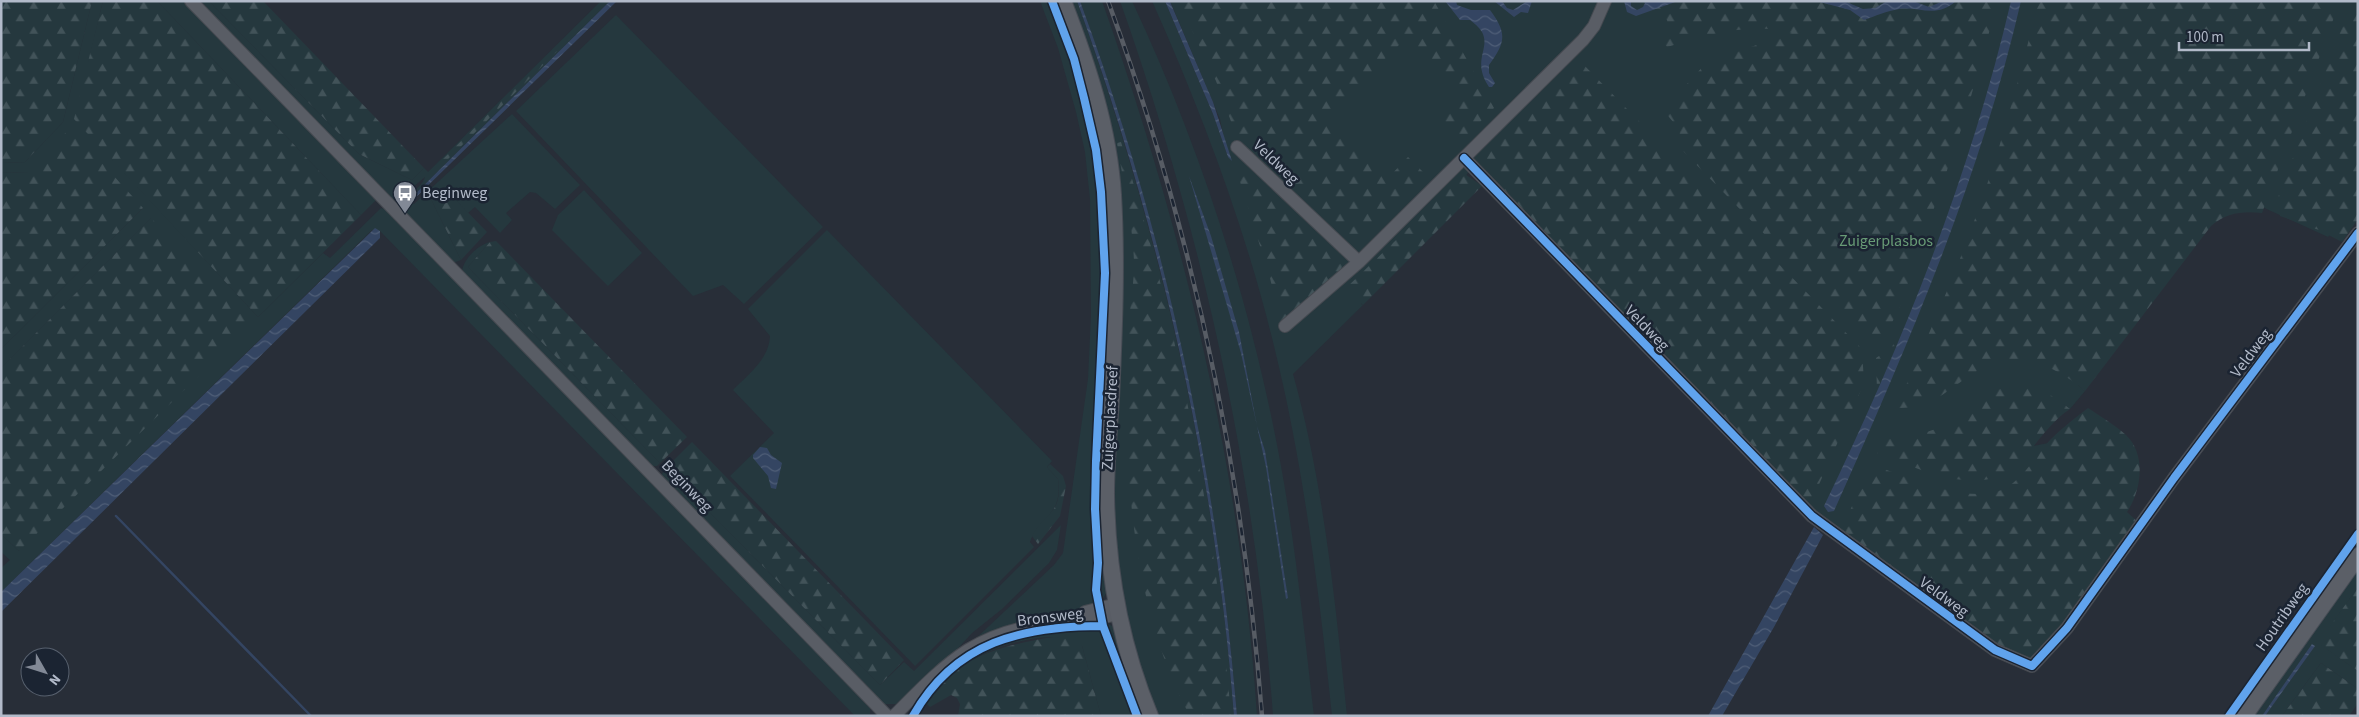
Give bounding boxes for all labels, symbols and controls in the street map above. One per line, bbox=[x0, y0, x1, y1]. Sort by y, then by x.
scale bar bbox=[2179, 20, 2309, 52]
text: 100 m bbox=[2186, 27, 2224, 48]
street label: Veldweg bbox=[1248, 135, 1304, 189]
bus stop icon: Beginweg bbox=[392, 180, 418, 214]
place label: Beginweg bbox=[422, 182, 487, 204]
park label: Zuigerplasbos bbox=[1839, 230, 1933, 252]
street label: Veldweg bbox=[1620, 300, 1674, 356]
street label: Veldweg bbox=[2225, 324, 2277, 382]
street label: Zuigerplasdreef bbox=[1096, 364, 1124, 471]
street label: Beginweg bbox=[656, 455, 718, 517]
street label: Veldweg bbox=[1915, 572, 1973, 622]
street label: Houtribweg bbox=[2250, 578, 2314, 656]
street label: Bronsweg bbox=[1016, 602, 1084, 632]
north arrow bbox=[20, 647, 70, 697]
text: N bbox=[44, 670, 65, 689]

